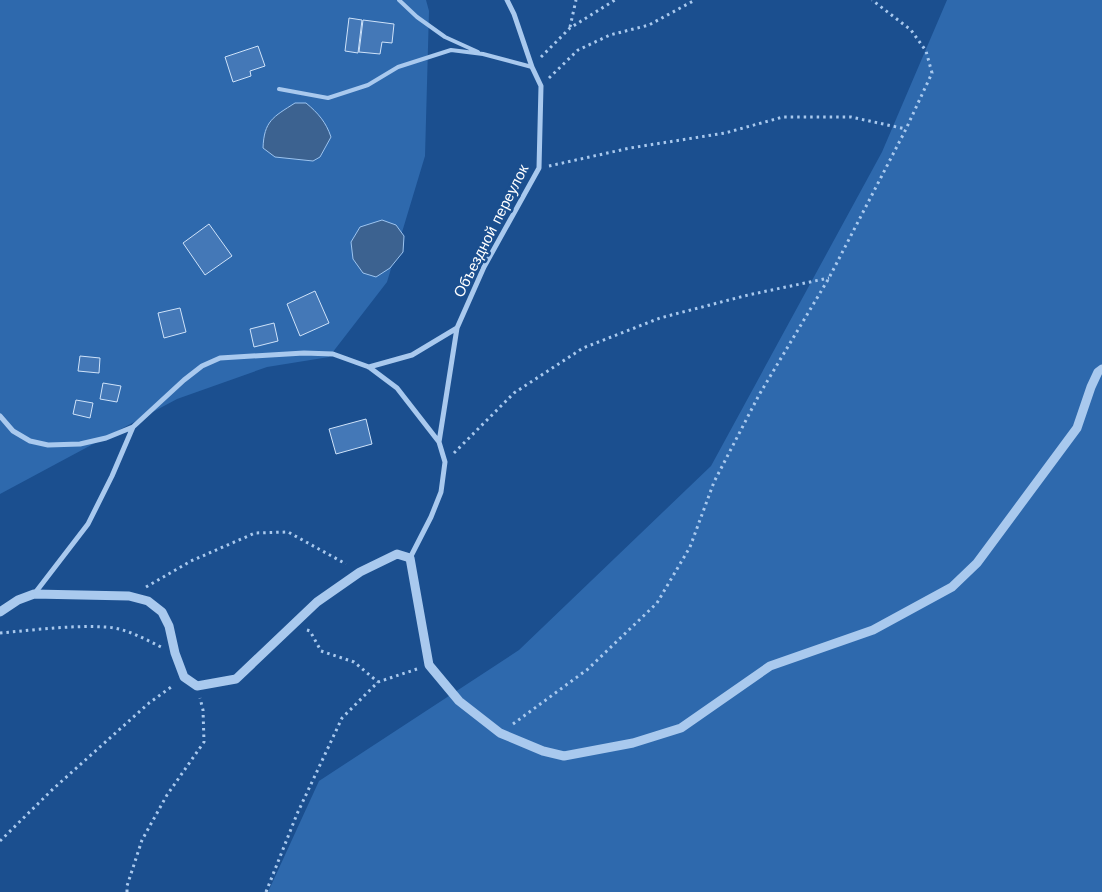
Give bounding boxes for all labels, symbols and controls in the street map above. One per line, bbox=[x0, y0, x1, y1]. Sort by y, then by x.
street label: Объездной переулок bbox=[450, 161, 532, 300]

